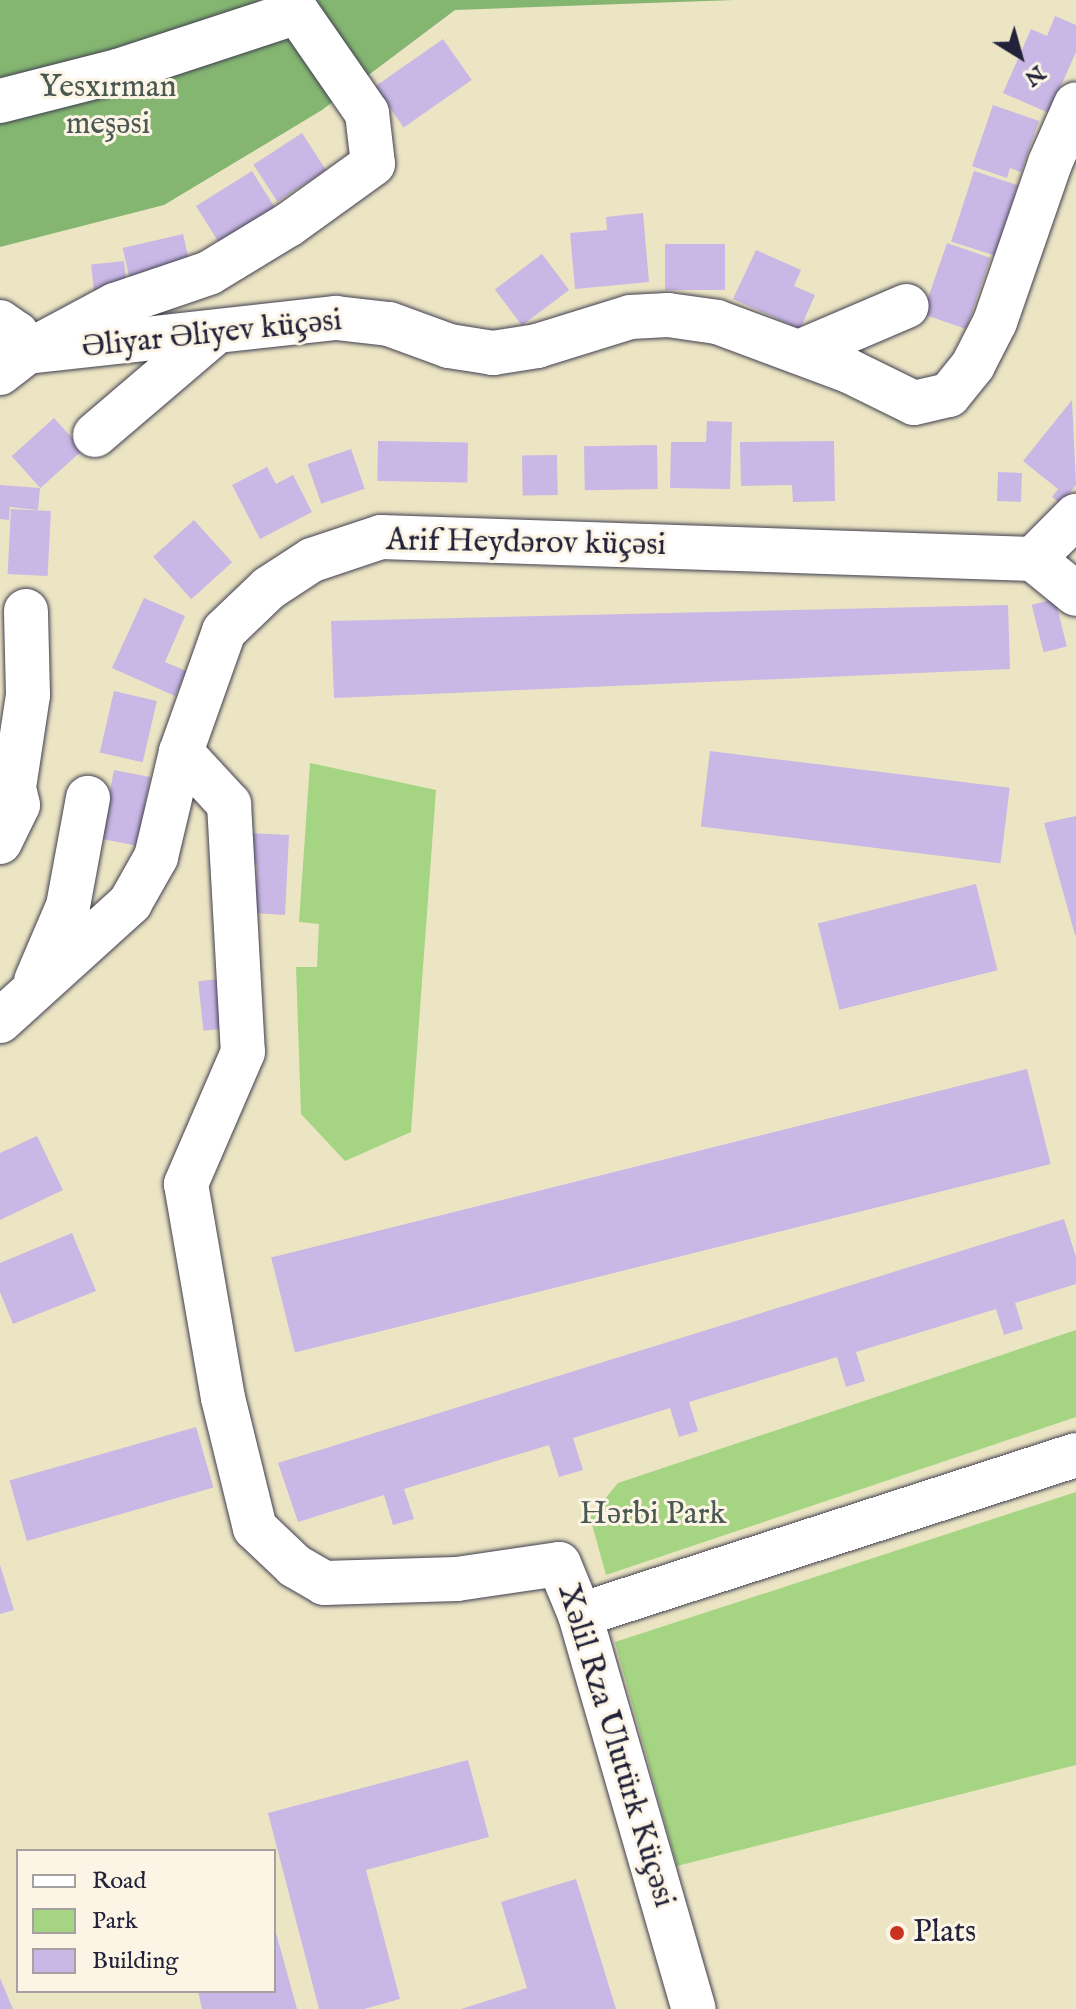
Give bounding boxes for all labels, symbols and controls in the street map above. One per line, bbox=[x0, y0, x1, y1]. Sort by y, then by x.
north arrow bbox=[980, 16, 1060, 96]
text: N bbox=[1018, 58, 1050, 92]
park label: Yesxırman meşəsi bbox=[39, 70, 177, 145]
street label: Əliyar Əliyev küçəsi bbox=[80, 302, 344, 368]
street label: Arif Heydərov küçəsi bbox=[386, 522, 666, 566]
park label: Hərbi Park bbox=[580, 1496, 726, 1534]
street label: Xəlil Rza Ulutürk Küçəsi bbox=[547, 1580, 683, 1912]
legend bbox=[16, 1849, 276, 1993]
text: Road bbox=[92, 1866, 146, 1897]
text: Park bbox=[92, 1906, 138, 1937]
place label: Plats bbox=[913, 1914, 976, 1952]
marker: Plats bbox=[888, 1924, 906, 1942]
text: Building bbox=[92, 1946, 178, 1977]

